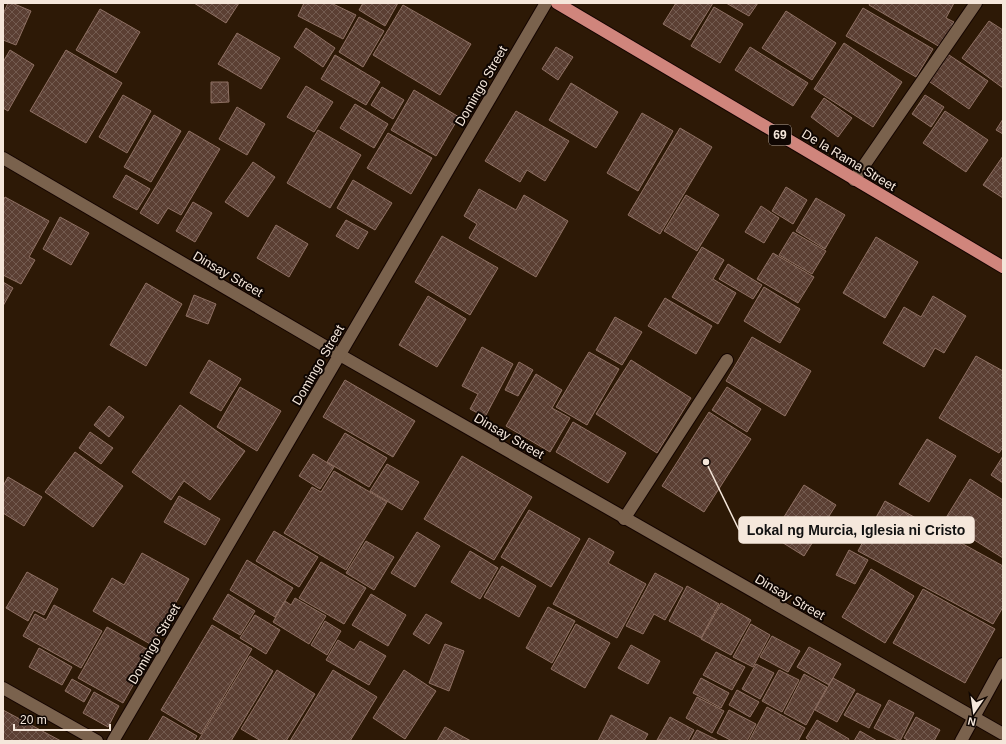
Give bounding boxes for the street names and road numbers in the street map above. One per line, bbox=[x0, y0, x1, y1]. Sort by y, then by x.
street label: Domingo Street bbox=[452, 43, 510, 129]
road number: 69 bbox=[769, 125, 791, 145]
street label: De la Rama Street bbox=[799, 126, 899, 194]
street label: Dinsay Street bbox=[190, 248, 266, 300]
street label: Domingo Street bbox=[289, 322, 347, 408]
street label: Dinsay Street bbox=[471, 410, 547, 462]
street label: Dinsay Street bbox=[752, 571, 828, 623]
street label: Domingo Street bbox=[125, 601, 183, 687]

